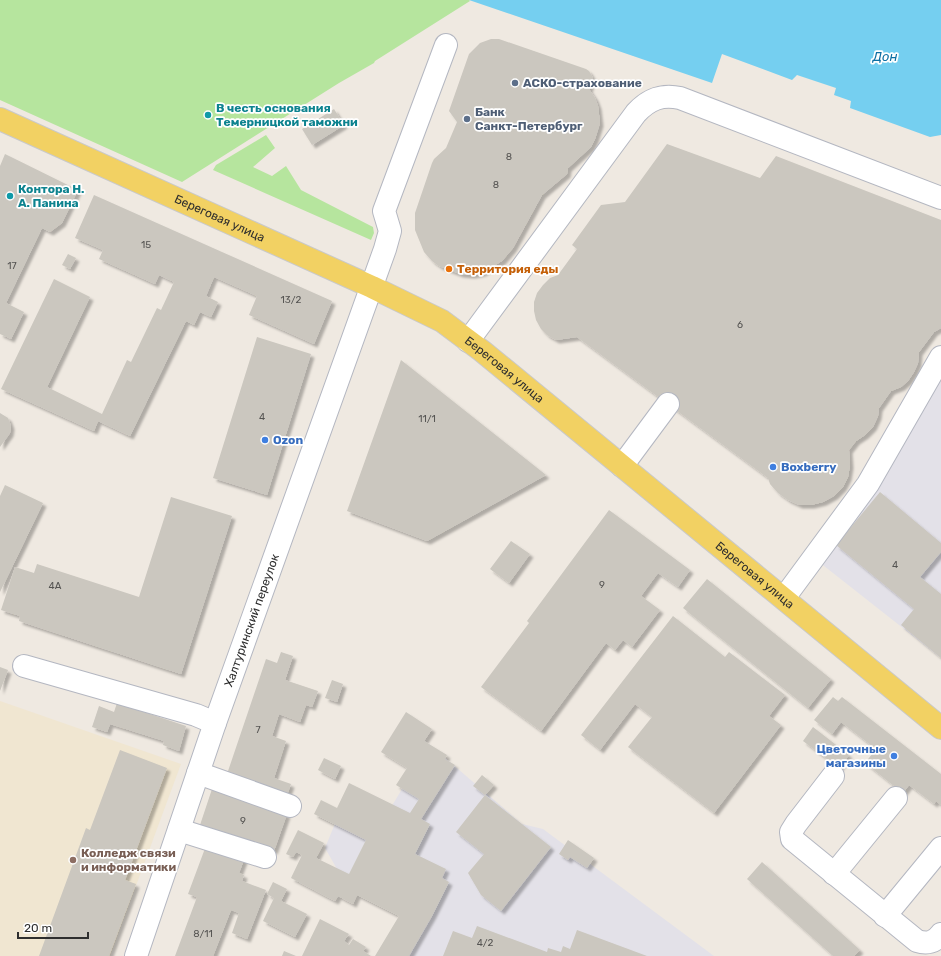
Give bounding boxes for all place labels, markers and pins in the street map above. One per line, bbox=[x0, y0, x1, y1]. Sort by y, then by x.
place label: АСКО-страхование bbox=[523, 76, 642, 90]
marker: АСКО-страхование bbox=[510, 78, 520, 88]
place label: В честь основания Темерницкой таможни bbox=[216, 101, 358, 129]
place label: Банк Санкт-Петербург bbox=[475, 105, 583, 133]
marker: В честь основания Темерницкой таможни bbox=[203, 110, 213, 120]
marker: Банк Санкт-Петербург bbox=[462, 114, 472, 124]
place label: Контора Н. А. Панина bbox=[18, 182, 84, 210]
marker: Контора Н. А. Панина bbox=[5, 191, 15, 201]
place label: Территория еды bbox=[457, 262, 558, 276]
marker: Территория еды bbox=[444, 264, 454, 274]
place label: Ozon bbox=[273, 433, 303, 447]
marker: Ozon bbox=[260, 435, 270, 445]
place label: Boxberry bbox=[781, 460, 836, 474]
marker: Boxberry bbox=[768, 462, 778, 472]
place label: Цветочные магазины bbox=[816, 742, 886, 770]
marker: Цветочные магазины bbox=[889, 751, 899, 761]
place label: Колледж связи и информатики bbox=[81, 846, 176, 874]
marker: Колледж связи и информатики bbox=[68, 855, 78, 865]

